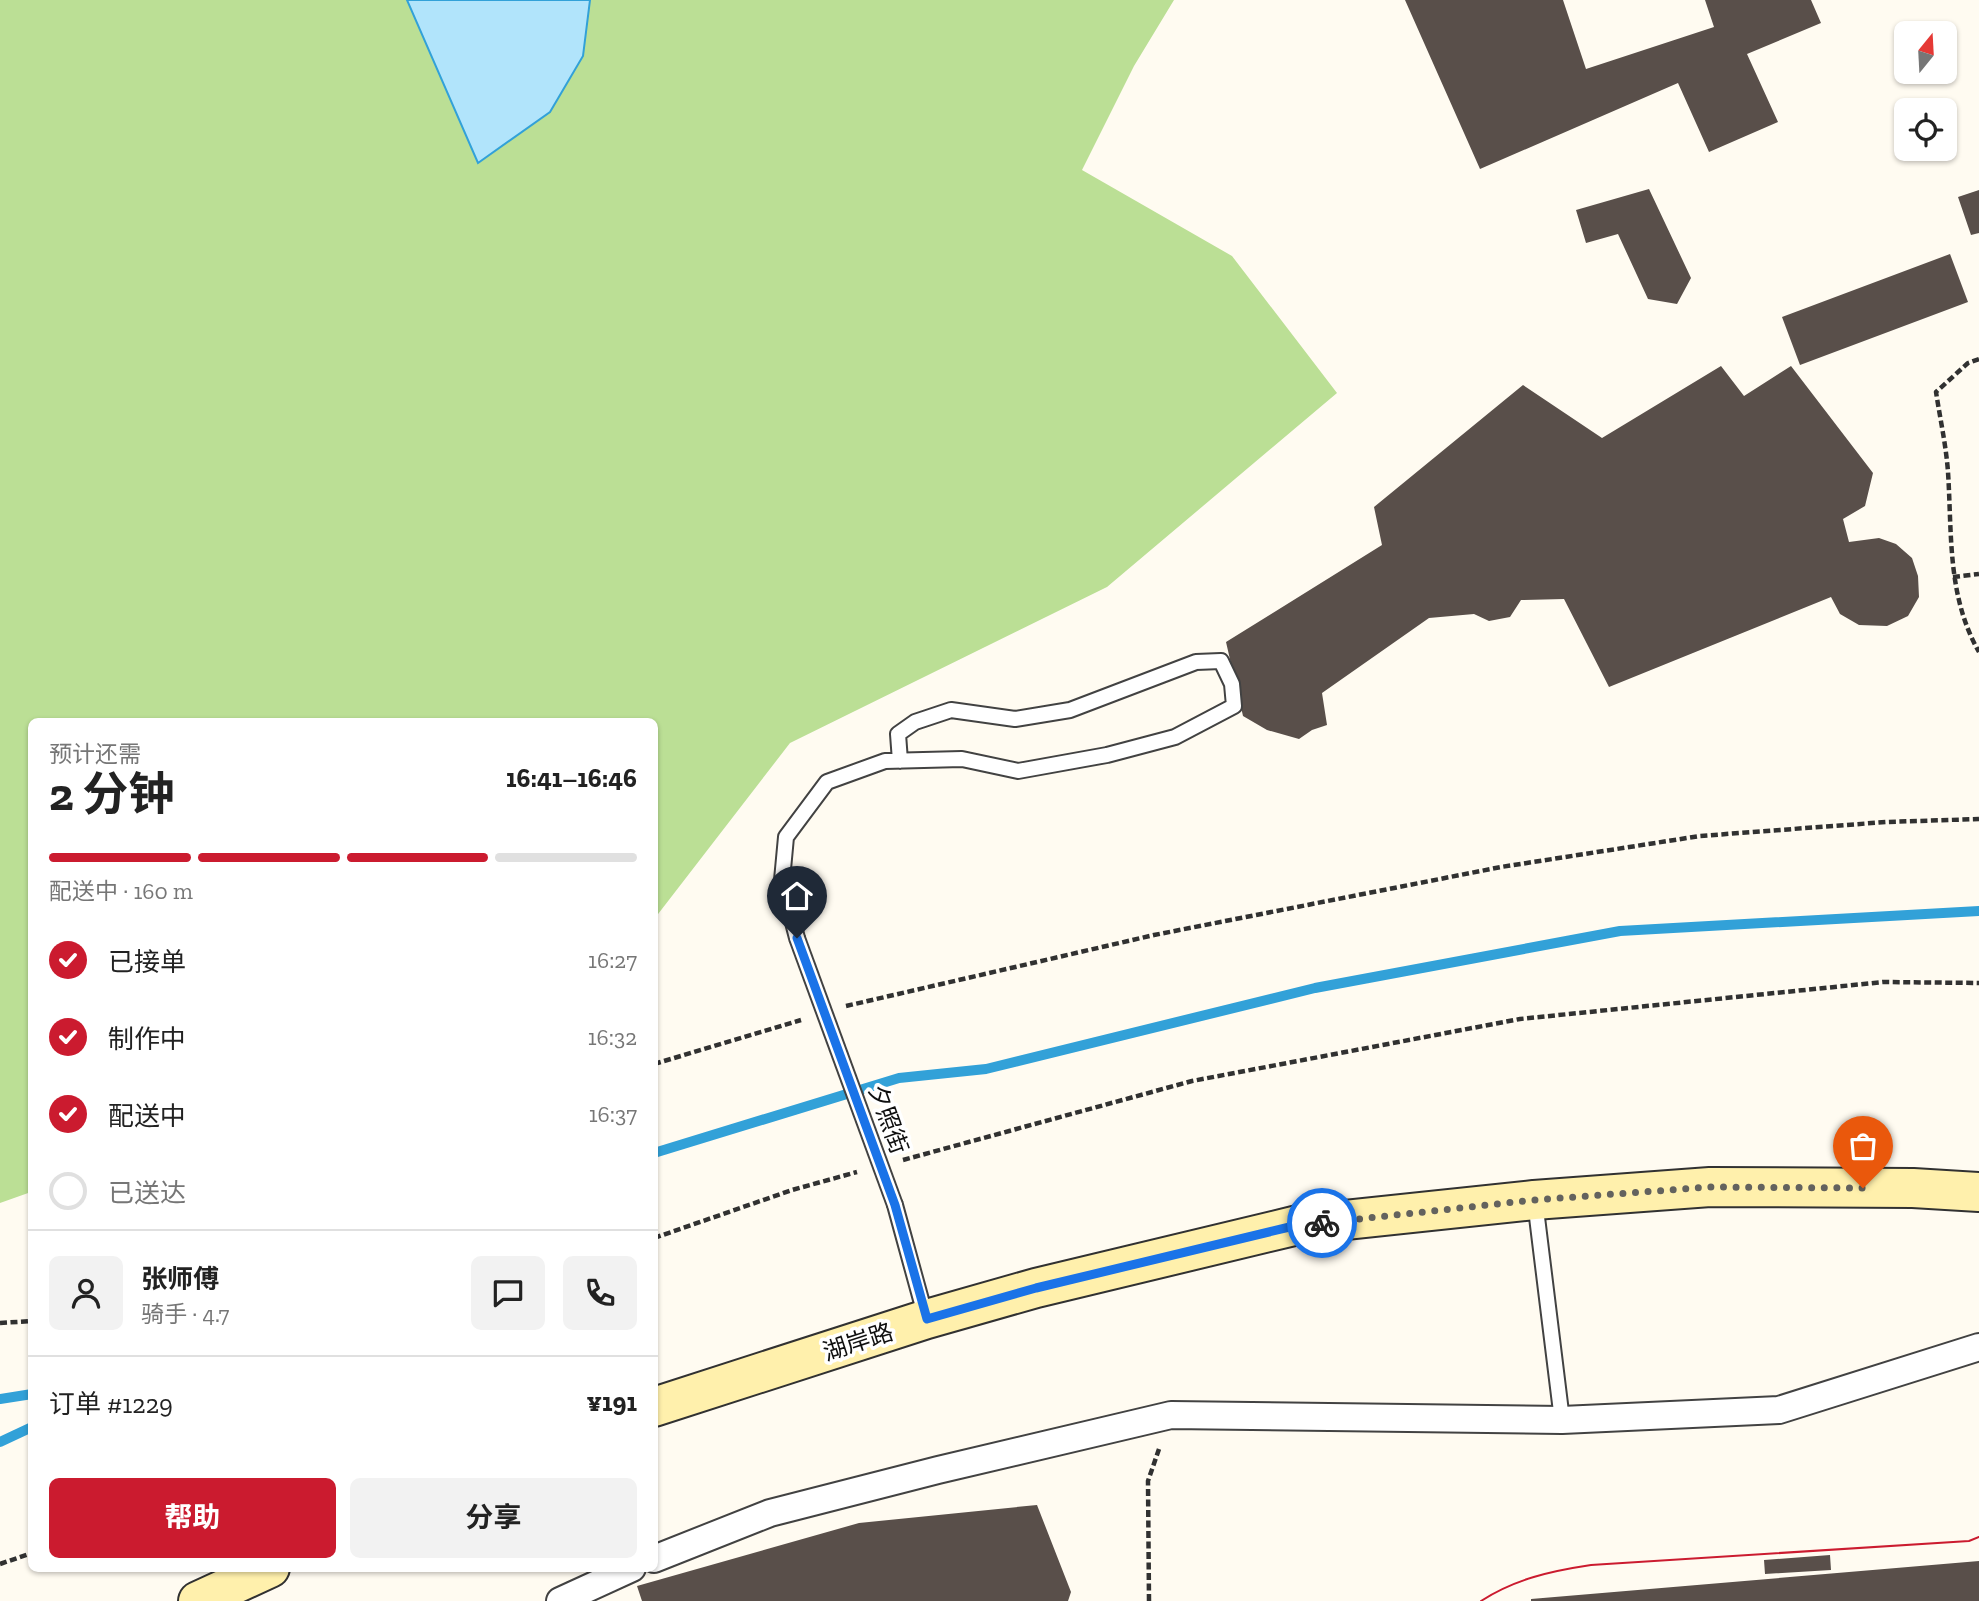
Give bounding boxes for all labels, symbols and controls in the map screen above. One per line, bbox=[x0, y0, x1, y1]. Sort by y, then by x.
north arrow bbox=[1894, 21, 1956, 84]
map controls bbox=[1894, 21, 1957, 161]
button: locate bbox=[1894, 98, 1957, 161]
text: 预计还需 bbox=[49, 740, 141, 768]
text: 16:41–16:46 bbox=[506, 762, 637, 794]
text: 2 分钟 bbox=[49, 767, 174, 822]
pin bbox=[767, 866, 827, 938]
text: 配送中 · 160 m bbox=[49, 877, 193, 905]
icon: home bbox=[778, 877, 816, 915]
icon: check bbox=[49, 941, 87, 979]
text: 已接单 bbox=[108, 946, 186, 978]
text: 16:27 bbox=[588, 946, 637, 974]
icon: check bbox=[49, 1018, 87, 1056]
text: 制作中 bbox=[108, 1023, 186, 1055]
text: 16:32 bbox=[588, 1023, 637, 1051]
street label: 夕照街 bbox=[863, 1080, 914, 1158]
icon: check bbox=[49, 1095, 87, 1133]
text: 配送中 bbox=[108, 1100, 186, 1132]
text: 16:37 bbox=[589, 1100, 637, 1128]
pin bbox=[1833, 1116, 1893, 1188]
icon: bag bbox=[1844, 1127, 1882, 1165]
text: 已送达 bbox=[108, 1177, 186, 1209]
courier bbox=[1287, 1188, 1357, 1258]
icon: bike bbox=[1303, 1204, 1341, 1242]
button: person bbox=[49, 1256, 123, 1330]
button: chat bbox=[471, 1256, 545, 1330]
button: phone bbox=[563, 1256, 637, 1330]
text: 张师傅 bbox=[141, 1263, 219, 1295]
text: 骑手 · 4.7 bbox=[141, 1300, 229, 1328]
street label: 湖岸路 bbox=[819, 1317, 897, 1366]
text: ¥191 bbox=[587, 1386, 637, 1418]
text: 订单 #1229 bbox=[49, 1388, 173, 1420]
button: 帮助 bbox=[49, 1478, 336, 1558]
button: 分享 bbox=[350, 1478, 637, 1558]

